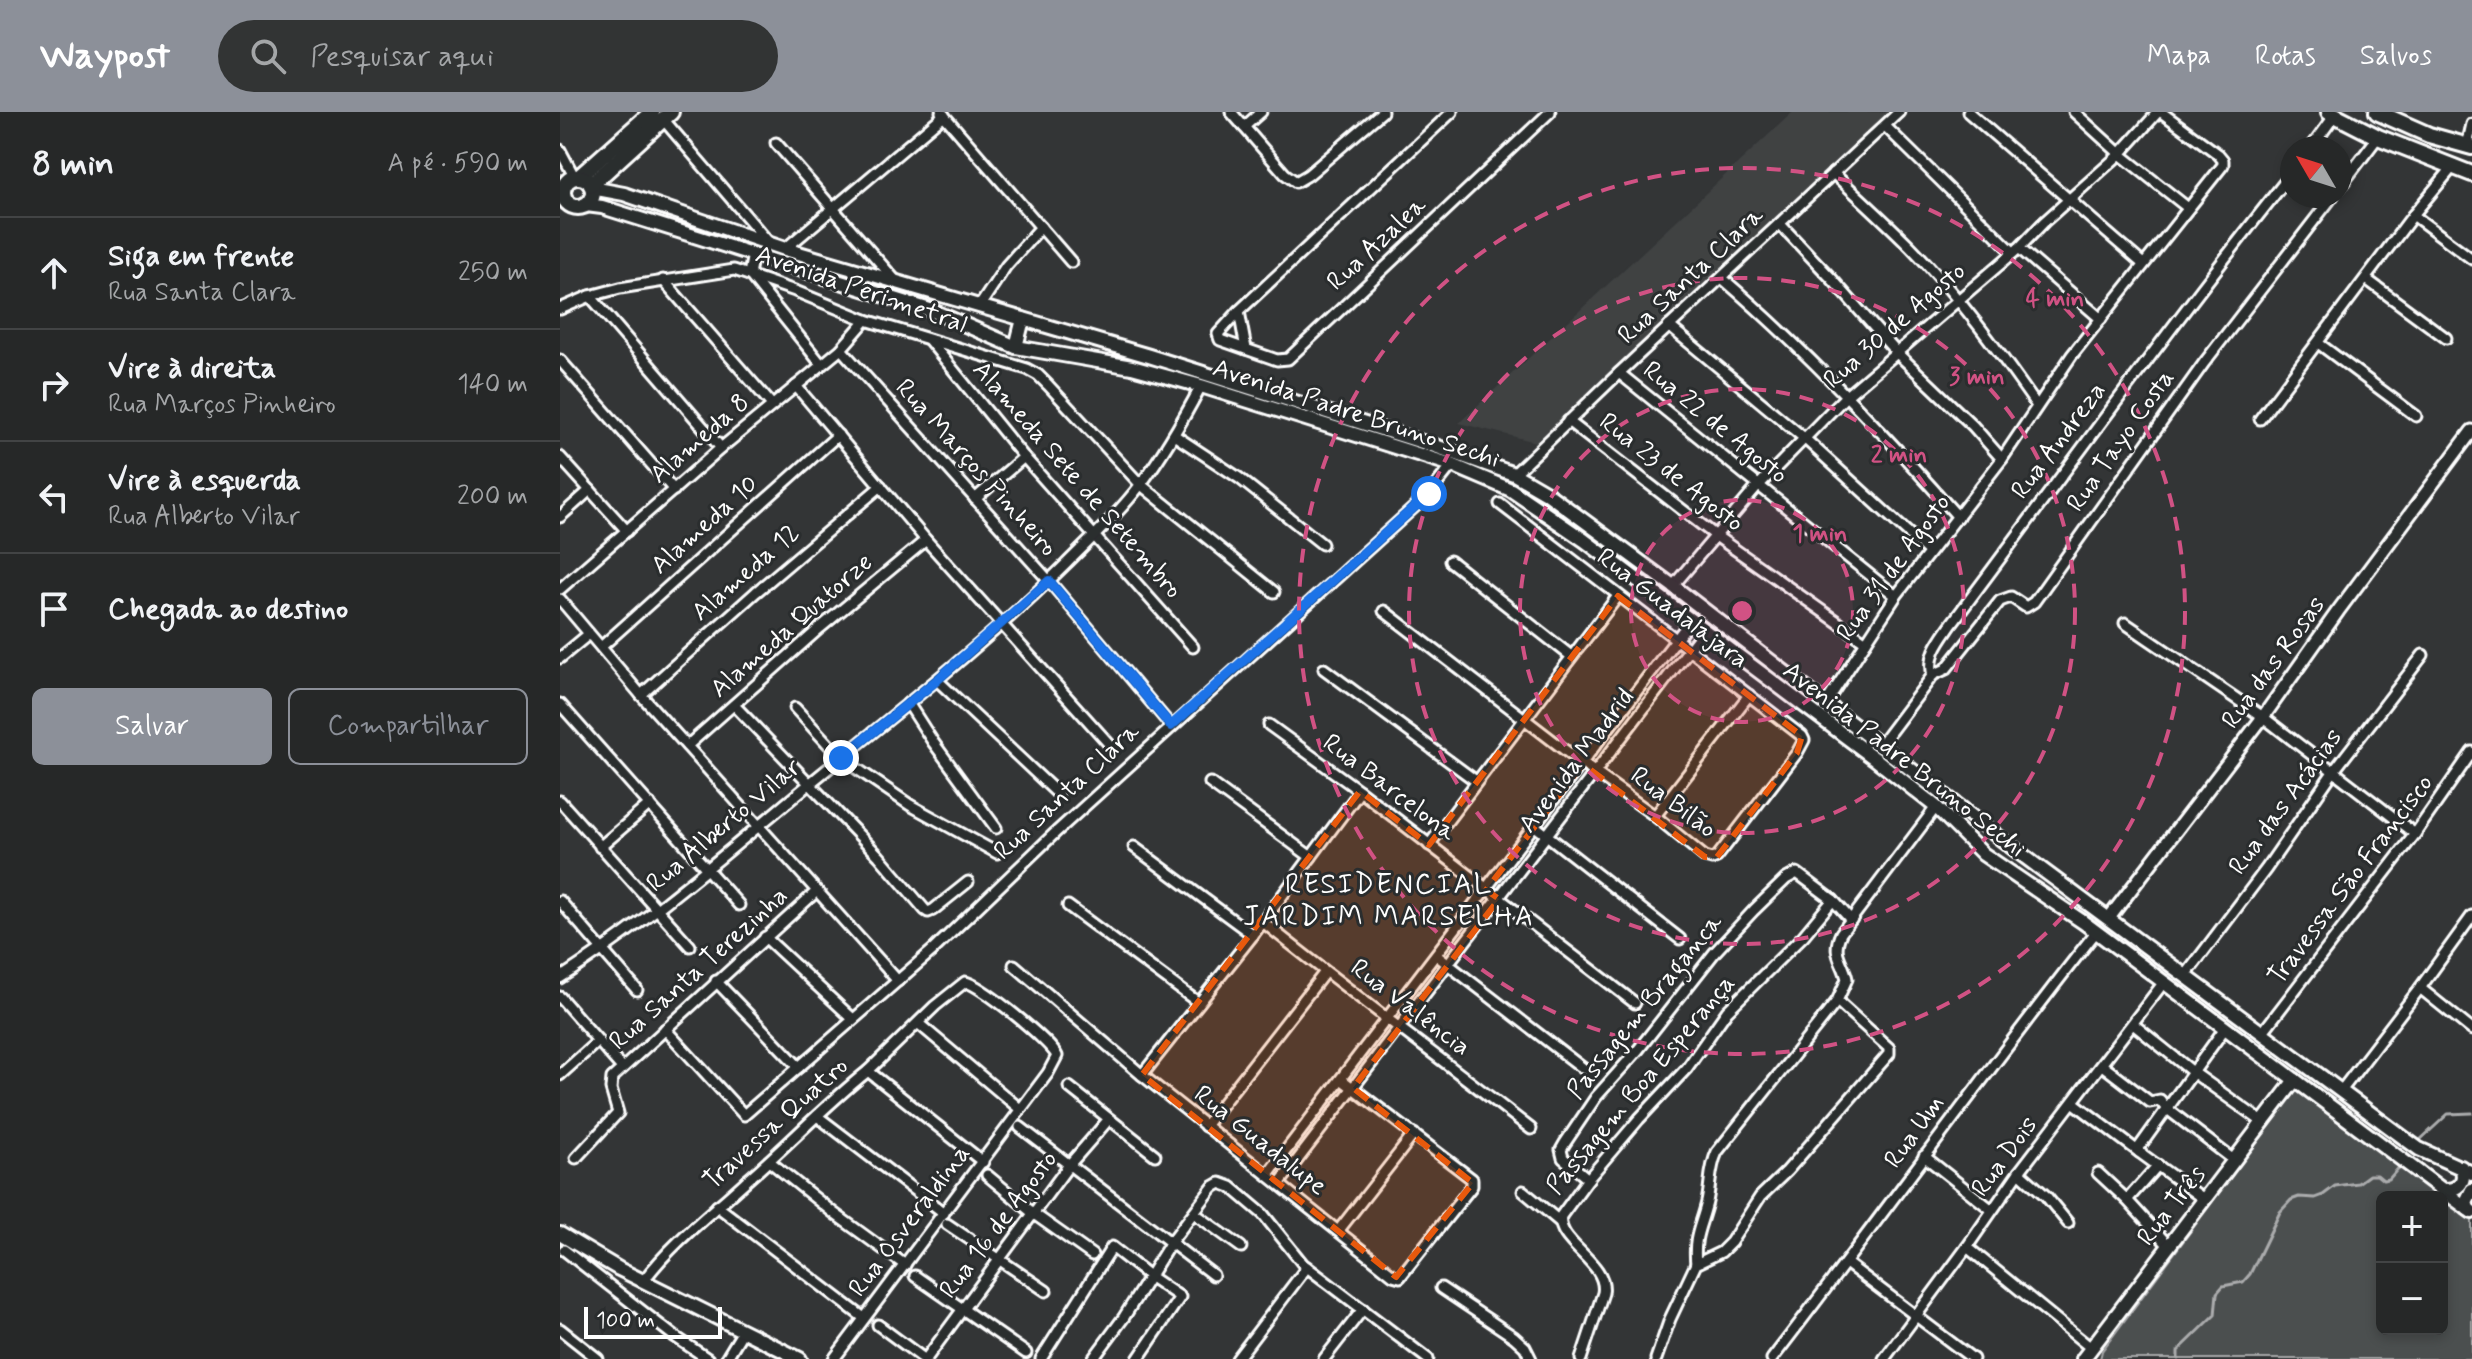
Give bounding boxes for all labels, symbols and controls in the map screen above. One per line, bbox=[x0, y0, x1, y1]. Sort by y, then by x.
search box bbox=[218, 20, 778, 92]
text: Waypost bbox=[40, 32, 170, 81]
icon: search bbox=[246, 34, 290, 78]
text: Pesquisar aqui bbox=[310, 37, 494, 76]
text: Mapa bbox=[2147, 38, 2211, 75]
text: Rotas bbox=[2255, 38, 2316, 75]
text: Salvos bbox=[2360, 38, 2432, 75]
north arrow bbox=[2280, 136, 2352, 208]
text: 8 min bbox=[32, 142, 114, 187]
text: A pé · 590 m bbox=[387, 147, 528, 181]
street label: Rua Azalea bbox=[1320, 189, 1434, 299]
street label: Rua Santa Clara bbox=[1611, 199, 1771, 352]
text: Siga em frente bbox=[108, 237, 294, 276]
street label: Avenida Perimetral bbox=[751, 238, 971, 342]
icon: ahead bbox=[32, 251, 76, 295]
street label: Rua 30 de Agosto bbox=[1817, 255, 1973, 397]
text: 250 m bbox=[458, 256, 528, 290]
text: Rua Santa Clara bbox=[108, 276, 296, 310]
text: 4 min bbox=[2026, 284, 2084, 315]
text: Vire à direita bbox=[108, 349, 276, 388]
street label: Avenida Padre Bruno Sechi bbox=[1208, 351, 1504, 477]
street label: Alameda Sete de Setembro bbox=[964, 354, 1190, 606]
street label: Rua 22 de Agosto bbox=[1635, 354, 1795, 492]
text: 3 min bbox=[1949, 362, 2005, 393]
icon: right bbox=[32, 363, 76, 407]
street label: Rua Tayo Costa bbox=[2059, 363, 2183, 519]
text: 140 m bbox=[457, 368, 528, 402]
street label: Rua Marços Pinheiro bbox=[887, 372, 1065, 564]
street label: Rua Andreza bbox=[2004, 375, 2114, 507]
street label: Alameda 8 bbox=[643, 386, 757, 492]
text: Rua Marços Pinheiro bbox=[108, 388, 336, 422]
street label: Rua 23 de Agosto bbox=[1592, 406, 1750, 540]
text: 2 min bbox=[1871, 440, 1927, 471]
text: Vire à esquerda bbox=[108, 461, 301, 500]
street label: Alameda 10 bbox=[644, 468, 766, 582]
icon: left bbox=[32, 475, 76, 519]
route start bbox=[1411, 476, 1447, 512]
text: 200 m bbox=[457, 480, 528, 514]
street label: Rua 31 de Agosto bbox=[1829, 487, 1959, 649]
text: Rua Alberto Vilar bbox=[108, 500, 300, 534]
street label: Alameda 12 bbox=[685, 517, 807, 629]
text: 1 min bbox=[1792, 519, 1848, 550]
street label: Rua Guadalajara bbox=[1589, 541, 1755, 677]
street label: Alameda Quatorze bbox=[704, 546, 880, 706]
icon: arrive bbox=[32, 587, 76, 631]
text: Chegada ao destino bbox=[108, 590, 348, 629]
street label: Rua das Rosas bbox=[2214, 590, 2334, 736]
centre of rings bbox=[1728, 597, 1756, 625]
street label: Avenida Padre Bruno Sechi bbox=[1775, 654, 2033, 866]
street label: Avenida Madrid bbox=[1511, 682, 1643, 840]
button: Salvar bbox=[32, 688, 272, 765]
button: Compartilhar bbox=[288, 688, 528, 765]
street label: Rua Santa Clara bbox=[987, 715, 1147, 868]
street label: Rua das Acácias bbox=[2221, 722, 2351, 882]
street label: Rua Barcelona bbox=[1315, 727, 1463, 850]
route end bbox=[823, 740, 859, 776]
street label: Rua Alberto Vilar bbox=[640, 751, 809, 901]
street label: Rua Bilão bbox=[1623, 759, 1723, 847]
street label: Travessa São Francisco bbox=[2261, 768, 2441, 992]
district label: RESIDENCIAL JARDIM MARSELHA bbox=[1243, 867, 1535, 936]
street label: Rua Santa Terezinha bbox=[602, 880, 796, 1058]
street label: Passagem Braganca bbox=[1559, 907, 1733, 1109]
street label: Rua Valência bbox=[1343, 952, 1477, 1064]
street label: Passagem Boa Esperança bbox=[1539, 968, 1743, 1202]
street label: Travessa Quatro bbox=[696, 1050, 856, 1198]
street label: Rua Guadalupe bbox=[1186, 1078, 1334, 1204]
street label: Rua Um bbox=[1877, 1088, 1953, 1176]
street label: Rua Dois bbox=[1964, 1110, 2046, 1204]
street label: Rua Osveraldina bbox=[841, 1138, 979, 1304]
street label: Rua 16 de Agosto bbox=[932, 1144, 1066, 1306]
street label: Rua Três bbox=[2130, 1159, 2214, 1253]
map controls bbox=[2376, 1191, 2448, 1335]
button: + bbox=[2376, 1191, 2448, 1263]
button: − bbox=[2376, 1263, 2448, 1335]
scale bar bbox=[584, 1303, 722, 1339]
text: 100 m bbox=[596, 1307, 655, 1335]

